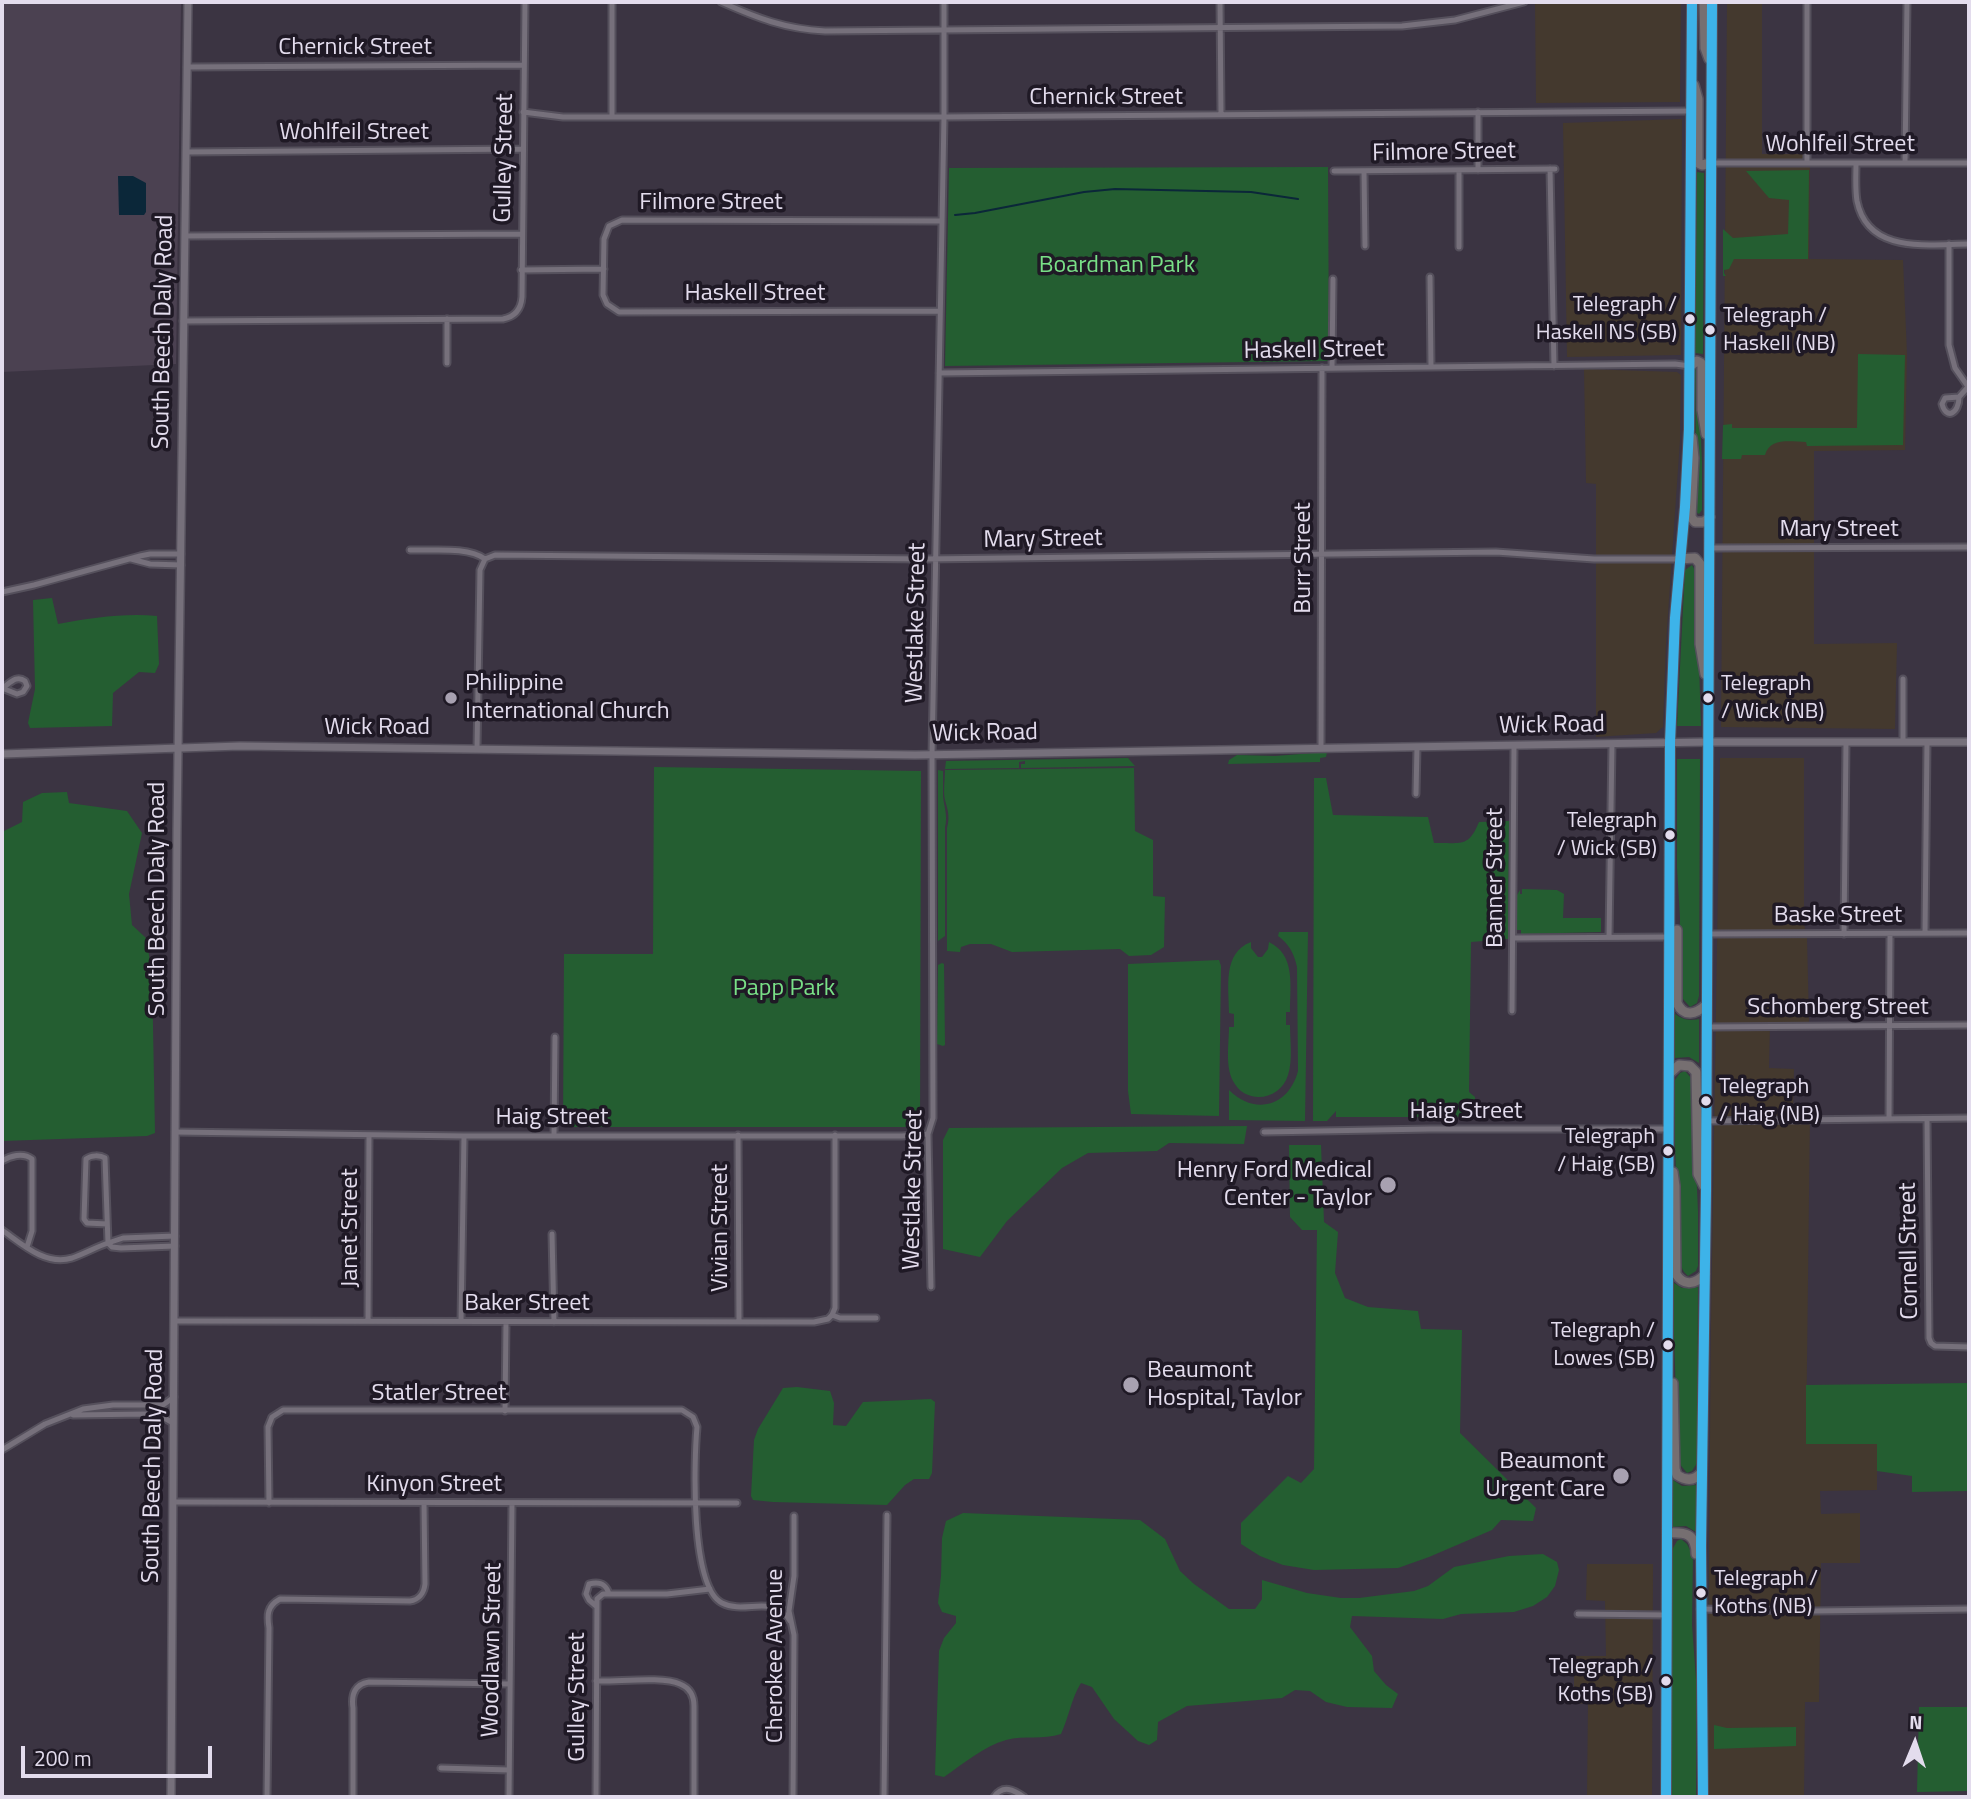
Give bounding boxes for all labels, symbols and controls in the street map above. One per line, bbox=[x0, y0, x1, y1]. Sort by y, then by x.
street label: Chernick Street bbox=[278, 34, 432, 62]
street label: Chernick Street bbox=[1029, 84, 1183, 112]
street label: Gulley Street bbox=[489, 93, 521, 223]
street label: Wohlfeil Street bbox=[279, 119, 429, 147]
street label: Wohlfeil Street bbox=[1765, 131, 1915, 159]
street label: Filmore Street bbox=[1372, 137, 1516, 169]
street label: Filmore Street bbox=[639, 189, 783, 217]
street label: South Beech Daly Road bbox=[148, 214, 180, 450]
park label: Boardman Park bbox=[1039, 252, 1195, 280]
street label: Haskell Street bbox=[685, 280, 825, 308]
place label: Telegraph / Haskell NS (SB) bbox=[1536, 293, 1677, 344]
place label: Telegraph / Haskell (NB) bbox=[1723, 304, 1836, 356]
marker: Telegraph / Haskell NS (SB) bbox=[1683, 312, 1697, 326]
marker: Telegraph / Haskell (NB) bbox=[1703, 323, 1717, 337]
street label: Haskell Street bbox=[1243, 335, 1385, 367]
street label: Burr Street bbox=[1290, 502, 1318, 614]
street label: Mary Street bbox=[1779, 516, 1899, 544]
street label: Mary Street bbox=[983, 525, 1103, 555]
street label: Westlake Street bbox=[901, 543, 933, 703]
place label: Philippine International Church bbox=[465, 670, 670, 726]
place label: Telegraph / Wick (NB) bbox=[1721, 672, 1824, 724]
marker: Philippine International Church bbox=[443, 690, 459, 706]
marker: Telegraph / Wick (NB) bbox=[1701, 691, 1715, 705]
street label: Wick Road bbox=[1499, 711, 1605, 741]
street label: Wick Road bbox=[324, 714, 430, 742]
street label: Wick Road bbox=[932, 719, 1038, 749]
street label: South Beech Daly Road bbox=[144, 782, 172, 1016]
street label: Banner Street bbox=[1482, 808, 1510, 948]
place label: Telegraph / Wick (SB) bbox=[1557, 809, 1657, 860]
marker: Telegraph / Wick (SB) bbox=[1663, 828, 1677, 842]
street label: Baske Street bbox=[1774, 902, 1902, 930]
park label: Papp Park bbox=[733, 975, 835, 1003]
street label: Schomberg Street bbox=[1747, 994, 1929, 1022]
place label: Telegraph / Haig (NB) bbox=[1719, 1075, 1820, 1126]
marker: Telegraph / Haig (NB) bbox=[1699, 1094, 1713, 1108]
street label: Haig Street bbox=[1410, 1098, 1522, 1126]
street label: Haig Street bbox=[496, 1104, 608, 1132]
street label: Westlake Street bbox=[898, 1110, 930, 1270]
place label: Telegraph / Haig (SB) bbox=[1557, 1125, 1655, 1176]
marker: Telegraph / Haig (SB) bbox=[1661, 1144, 1675, 1158]
place label: Henry Ford Medical Center - Taylor bbox=[1177, 1157, 1372, 1213]
street label: Vivian Street bbox=[707, 1164, 735, 1292]
street label: Janet Street bbox=[337, 1168, 365, 1288]
marker: Henry Ford Medical Center - Taylor bbox=[1378, 1175, 1398, 1195]
street label: Cornell Street bbox=[1894, 1182, 1926, 1320]
street label: Baker Street bbox=[464, 1290, 590, 1318]
place label: Telegraph / Lowes (SB) bbox=[1551, 1319, 1655, 1370]
marker: Telegraph / Lowes (SB) bbox=[1661, 1338, 1675, 1352]
street label: South Beech Daly Road bbox=[138, 1348, 170, 1584]
place label: Beaumont Hospital, Taylor bbox=[1147, 1357, 1302, 1413]
marker: Beaumont Hospital, Taylor bbox=[1121, 1375, 1141, 1395]
street label: Statler Street bbox=[372, 1380, 506, 1408]
place label: Beaumont Urgent Care bbox=[1485, 1448, 1605, 1504]
marker: Beaumont Urgent Care bbox=[1611, 1466, 1631, 1486]
street label: Kinyon Street bbox=[366, 1471, 502, 1499]
street label: Woodlawn Street bbox=[477, 1562, 509, 1738]
place label: Telegraph / Koths (NB) bbox=[1714, 1567, 1818, 1618]
street label: Cherokee Avenue bbox=[762, 1569, 790, 1743]
marker: Telegraph / Koths (NB) bbox=[1694, 1586, 1708, 1600]
street label: Gulley Street bbox=[564, 1632, 592, 1762]
place label: Telegraph / Koths (SB) bbox=[1549, 1655, 1653, 1706]
marker: Telegraph / Koths (SB) bbox=[1659, 1674, 1673, 1688]
text: N bbox=[1909, 1707, 1923, 1736]
north arrow bbox=[1880, 1708, 1950, 1778]
scale bar bbox=[24, 1732, 215, 1776]
text: 200 m bbox=[34, 1742, 91, 1774]

